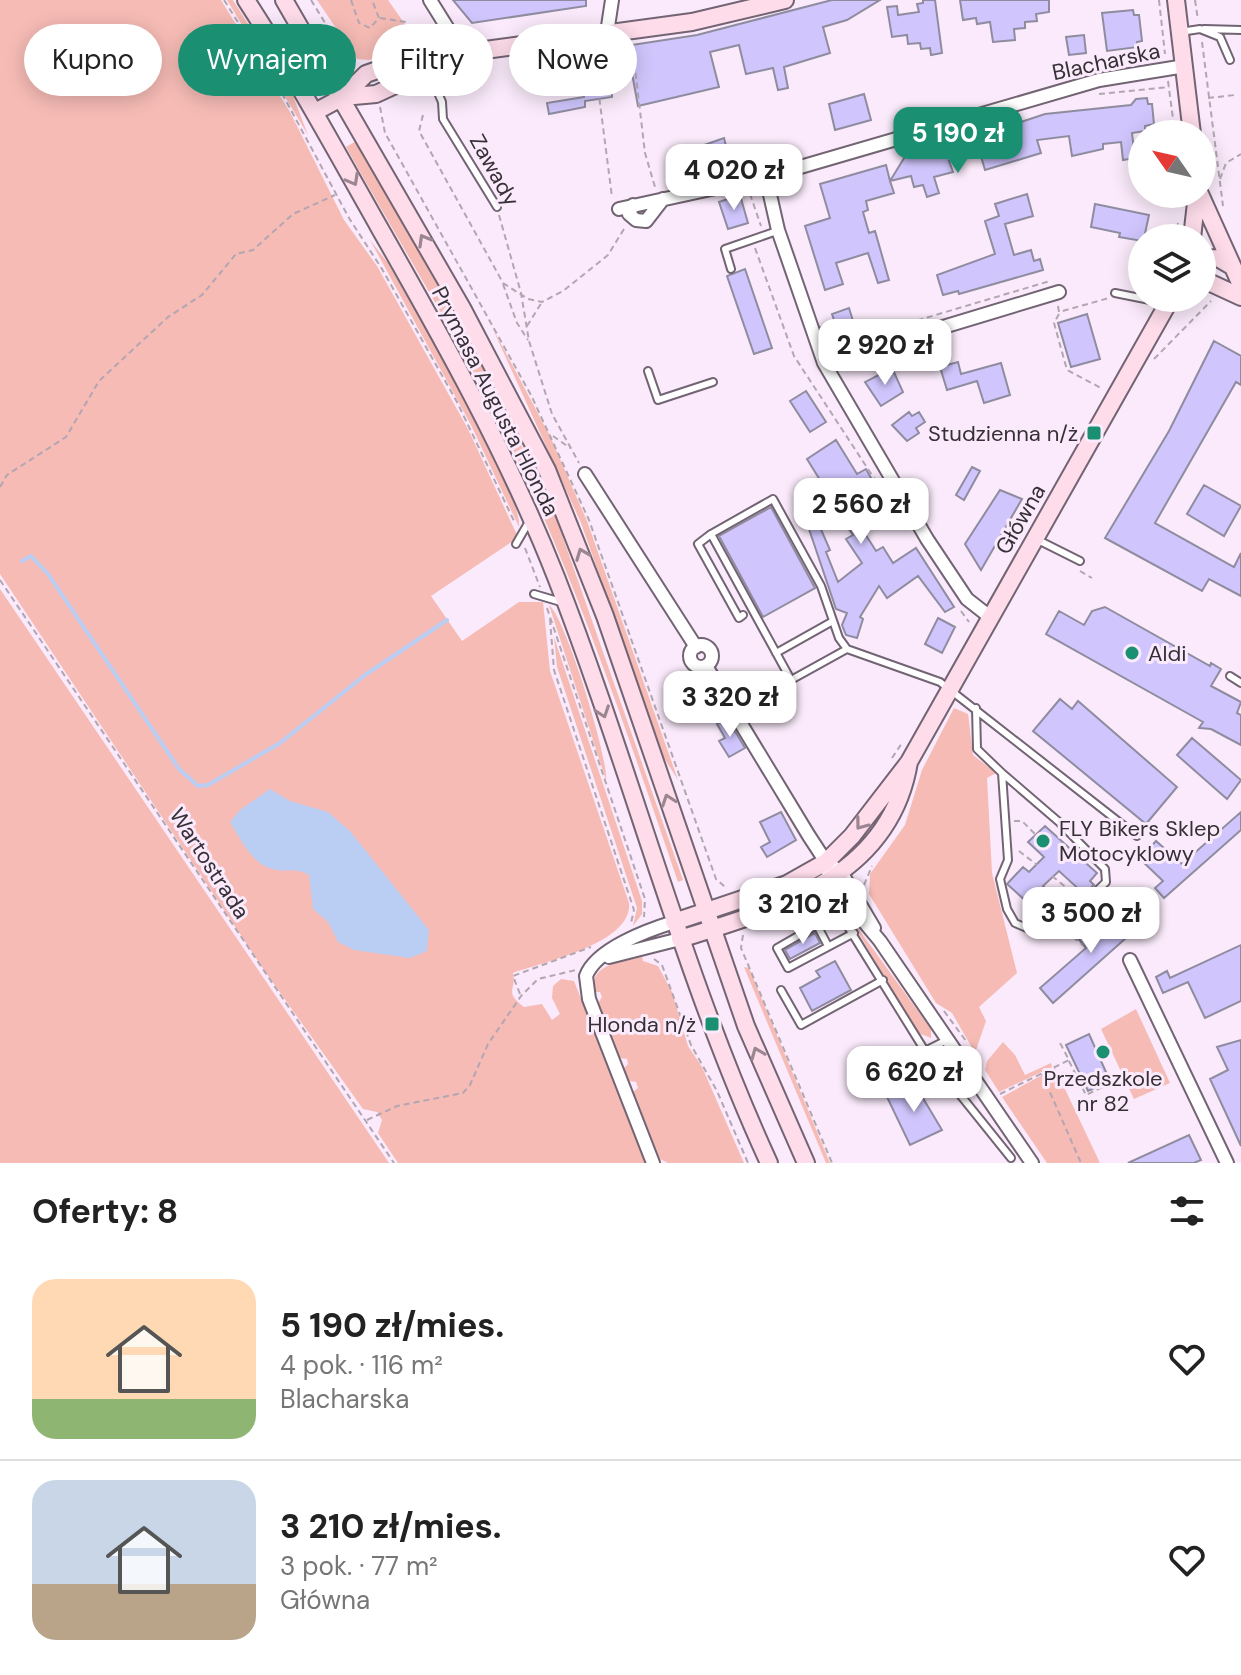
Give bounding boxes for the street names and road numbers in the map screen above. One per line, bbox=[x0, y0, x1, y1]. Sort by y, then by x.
street label: Blacharska bbox=[1050, 36, 1163, 87]
street label: Zawady bbox=[463, 129, 526, 211]
street label: Prymasa Augusta Hlonda bbox=[425, 282, 566, 521]
street label: Główna bbox=[989, 479, 1052, 560]
street label: Wartostrada bbox=[163, 802, 256, 924]

